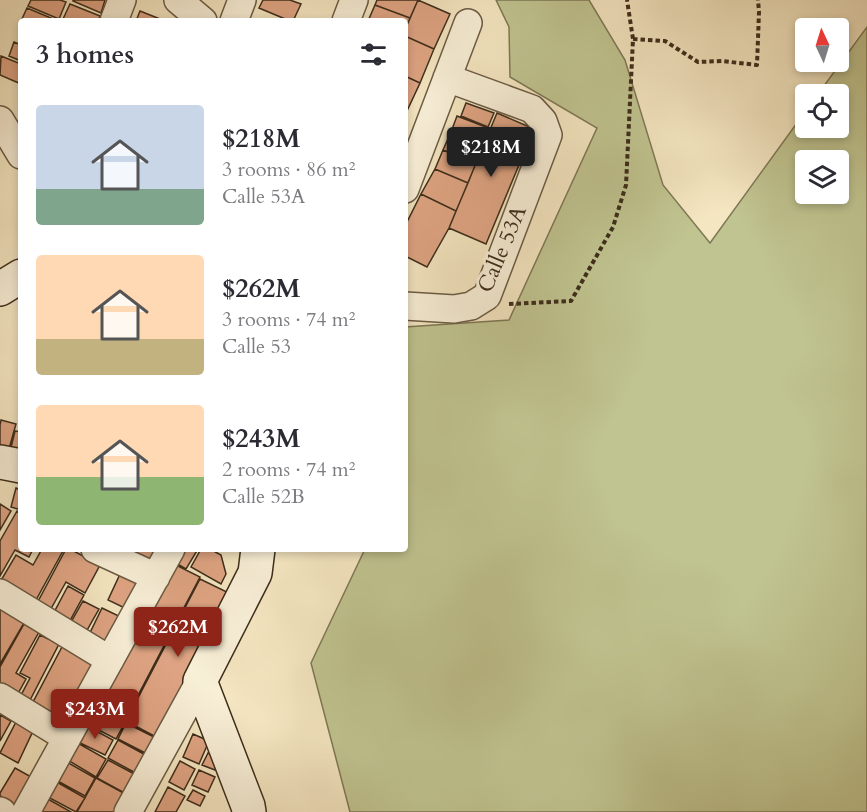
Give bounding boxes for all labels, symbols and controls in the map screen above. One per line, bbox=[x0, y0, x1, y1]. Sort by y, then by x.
north arrow bbox=[795, 18, 849, 72]
map controls bbox=[795, 18, 849, 204]
text: 3 homes bbox=[36, 37, 134, 72]
icon: filters bbox=[357, 38, 390, 71]
button: locate bbox=[795, 84, 849, 138]
text: $218M bbox=[222, 121, 301, 156]
pin: $218M bbox=[449, 127, 533, 178]
icon: home bbox=[84, 129, 156, 201]
text: $218M bbox=[461, 133, 521, 160]
button: layers bbox=[795, 150, 849, 204]
text: 3 rooms · 86 m² bbox=[222, 156, 355, 183]
text: Calle 53A bbox=[222, 183, 305, 210]
street label: Calle 53A bbox=[470, 201, 534, 297]
text: $262M bbox=[222, 271, 301, 306]
icon: home bbox=[84, 279, 156, 351]
text: 3 rooms · 74 m² bbox=[222, 306, 355, 333]
text: Calle 53 bbox=[222, 333, 291, 360]
text: $243M bbox=[222, 421, 301, 456]
icon: home bbox=[84, 429, 156, 501]
text: 2 rooms · 74 m² bbox=[222, 456, 355, 483]
text: Calle 52B bbox=[222, 483, 305, 510]
pin: $262M bbox=[136, 607, 220, 658]
text: $262M bbox=[148, 613, 208, 640]
pin: $243M bbox=[53, 689, 137, 740]
text: $243M bbox=[65, 695, 125, 722]

